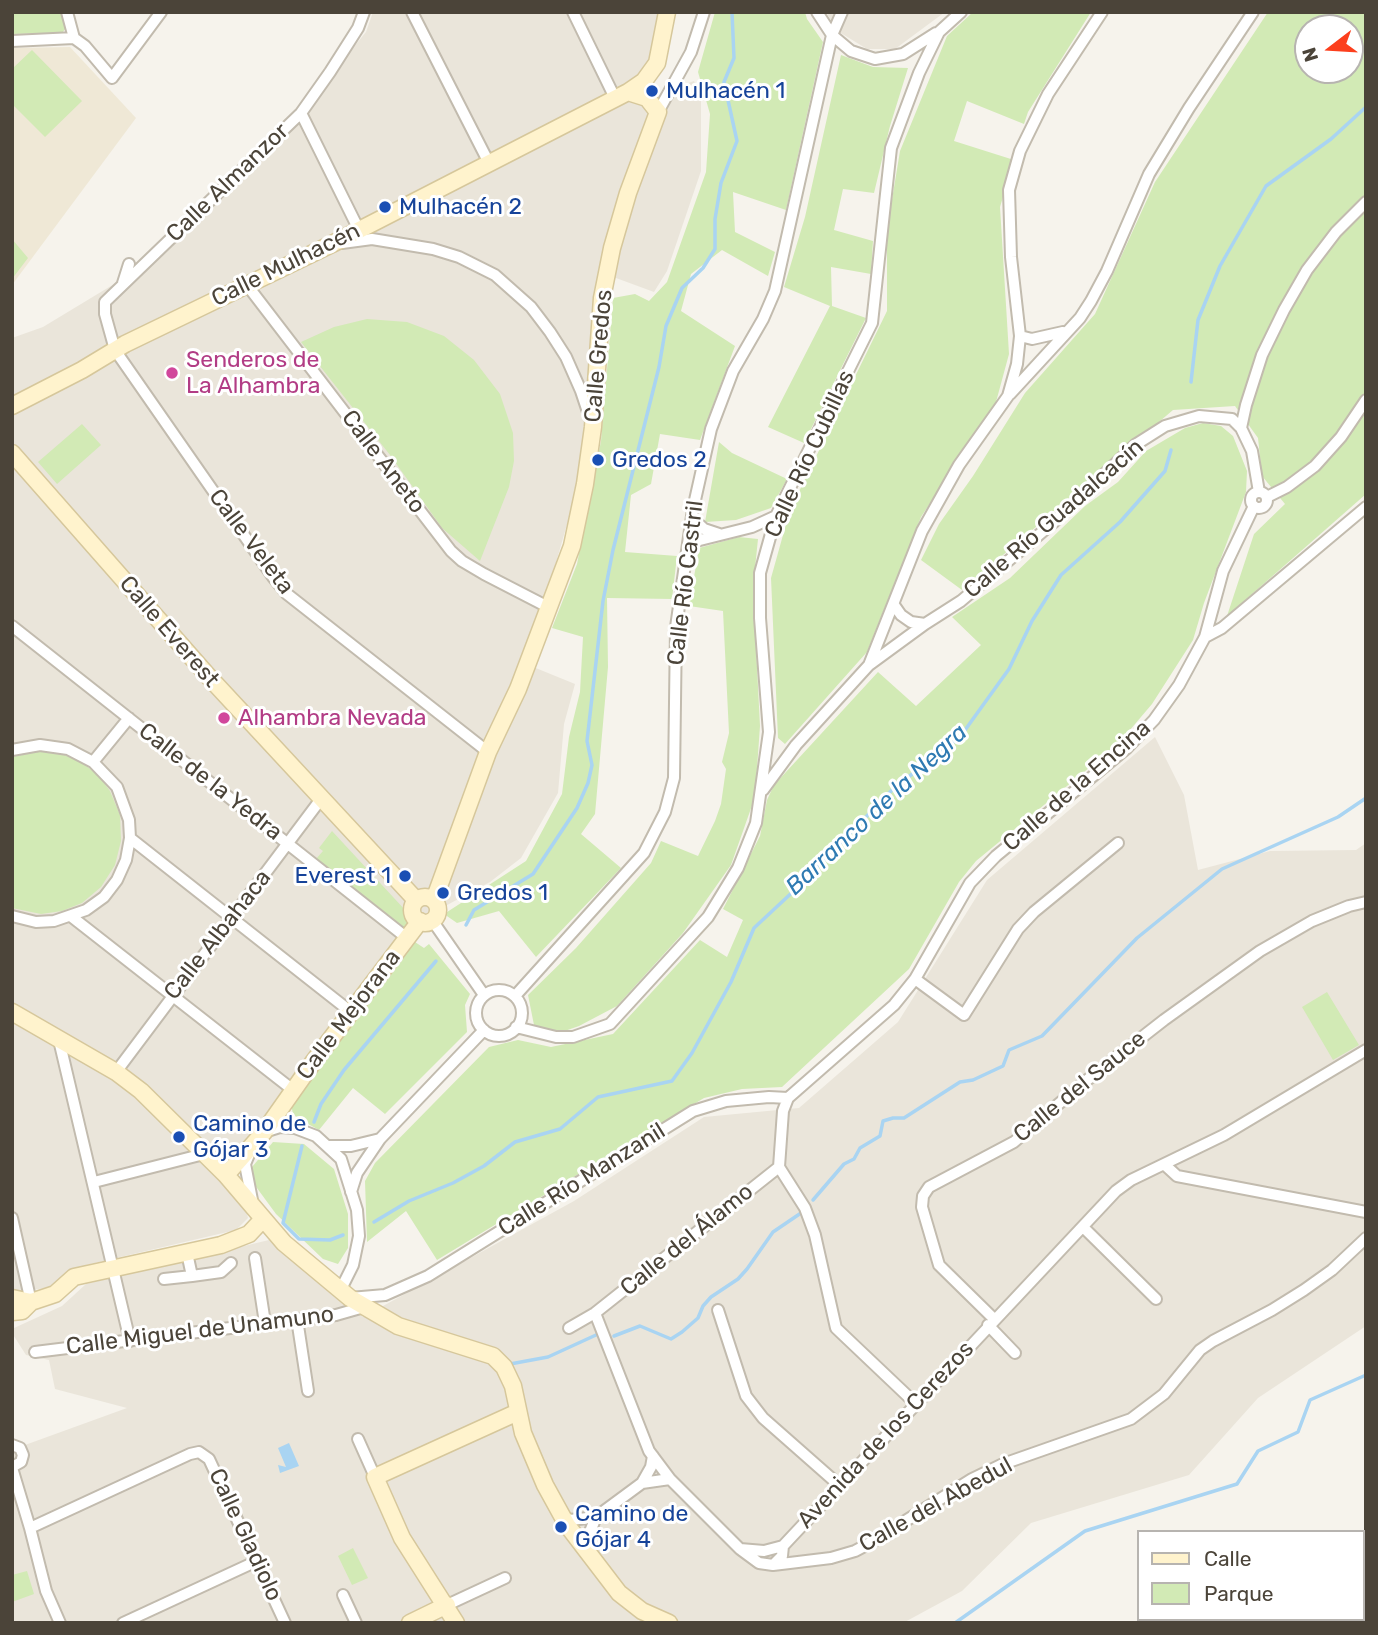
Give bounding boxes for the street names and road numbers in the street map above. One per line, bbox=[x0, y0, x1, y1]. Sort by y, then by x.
street label: Calle Almanzor bbox=[161, 118, 295, 248]
street label: Calle Mulhacén bbox=[207, 217, 365, 313]
street label: Calle Gredos bbox=[579, 288, 619, 424]
street label: Calle Río Cubillas bbox=[759, 366, 861, 542]
street label: Calle Aneto bbox=[335, 405, 431, 519]
street label: Calle Río Guadalcacín bbox=[959, 433, 1149, 605]
street label: Calle Veleta bbox=[203, 484, 299, 600]
street label: Calle Río Castril bbox=[662, 499, 710, 667]
street label: Calle Everest bbox=[113, 571, 225, 693]
street label: Calle de la Encina bbox=[998, 714, 1156, 858]
street label: Calle de la Yedra bbox=[133, 717, 287, 847]
street label: Calle Albahaca bbox=[159, 865, 277, 1005]
street label: Calle Mejorana bbox=[291, 944, 407, 1086]
street label: Calle del Sauce bbox=[1008, 1025, 1152, 1149]
street label: Calle Río Manzanil bbox=[493, 1118, 671, 1242]
street label: Calle del Álamo bbox=[615, 1178, 759, 1302]
street label: Calle Miguel de Unamuno bbox=[65, 1301, 335, 1361]
street label: Avenida de los Cerezos bbox=[792, 1336, 980, 1534]
street label: Calle del Abedul bbox=[855, 1452, 1017, 1558]
street label: Calle Gladiolo bbox=[202, 1464, 288, 1606]

